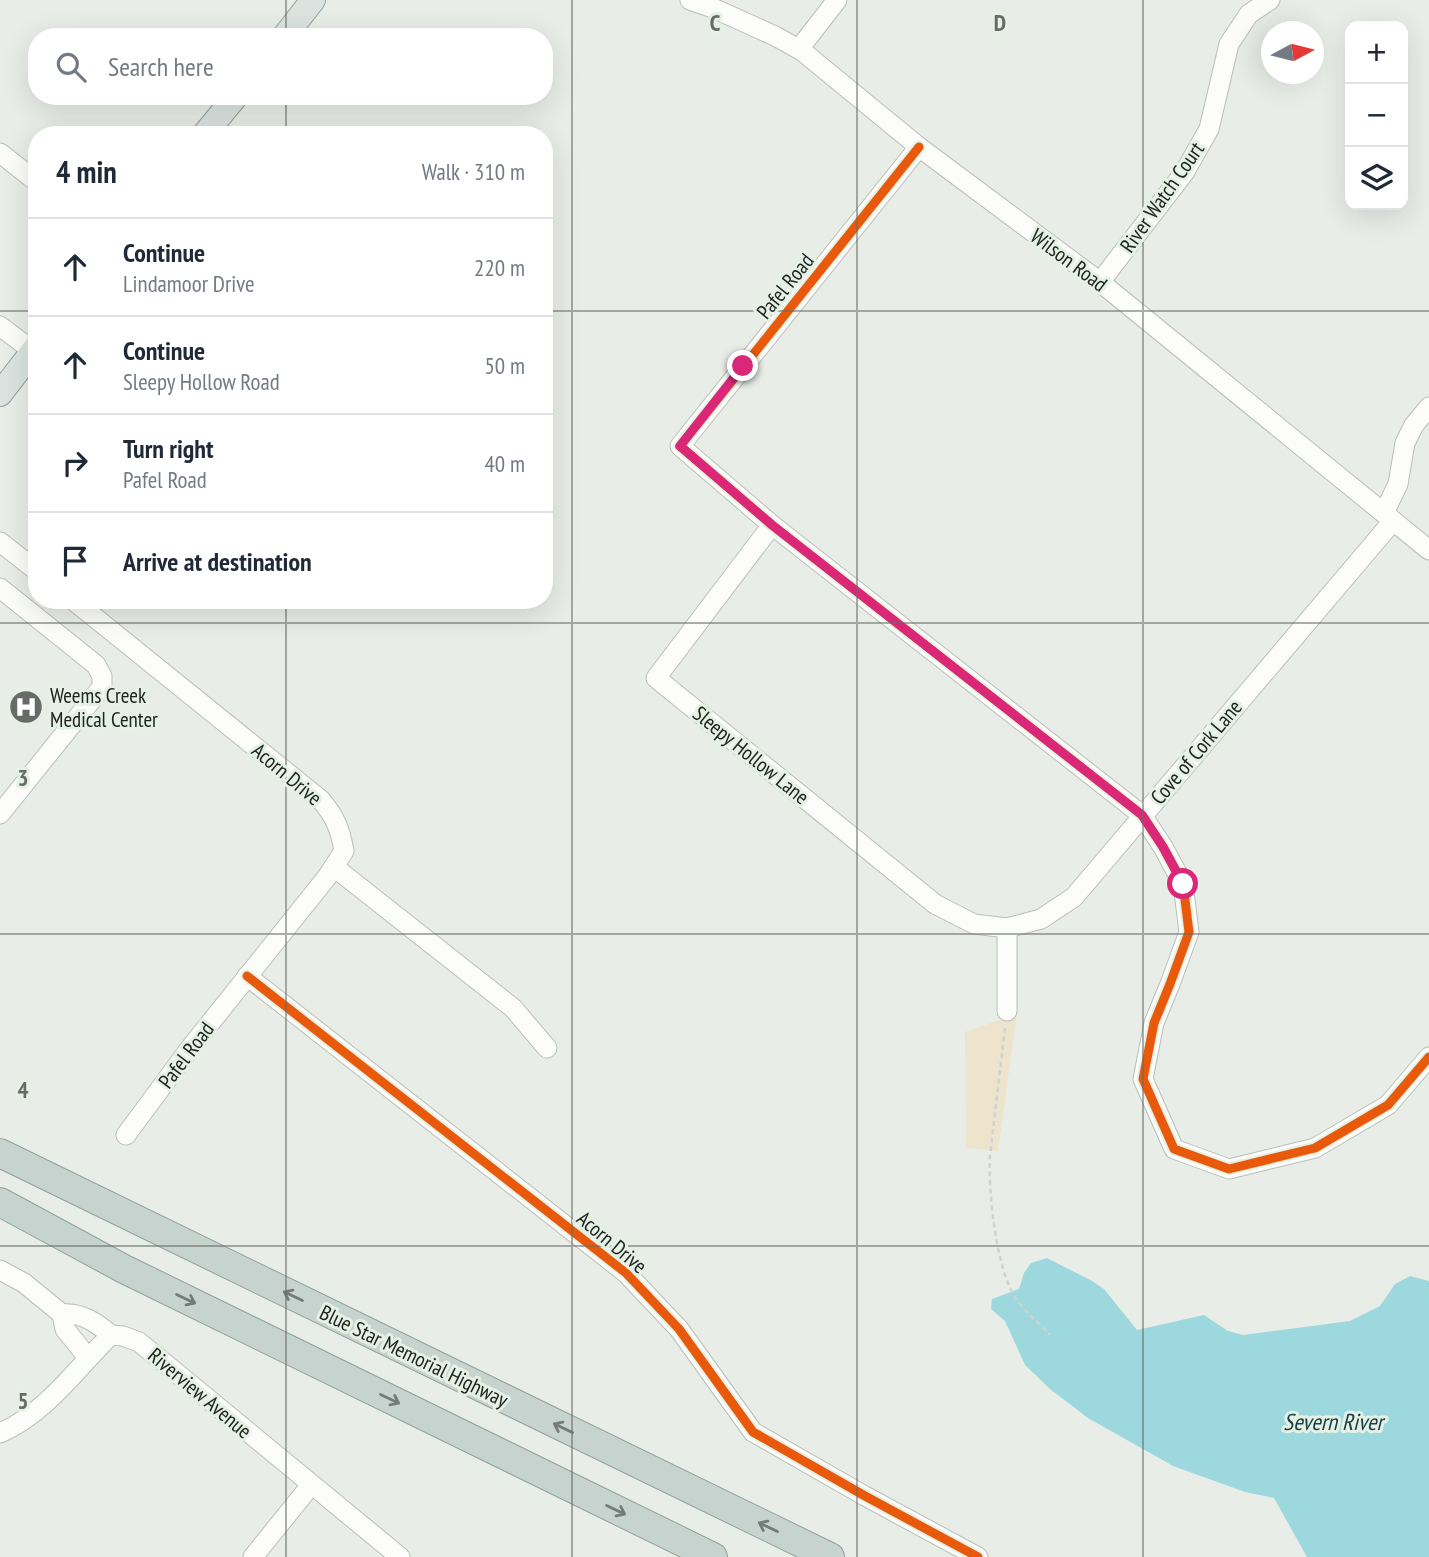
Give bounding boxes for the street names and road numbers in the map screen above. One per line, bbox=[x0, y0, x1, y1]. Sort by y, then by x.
street label: River Watch Court bbox=[1114, 136, 1210, 258]
street label: Wilson Road bbox=[1025, 222, 1113, 298]
street label: Pafel Road bbox=[750, 248, 820, 324]
street label: Cove of Cork Lane bbox=[1144, 694, 1248, 810]
street label: Sleepy Hollow Lane bbox=[687, 700, 815, 810]
street label: Acorn Drive bbox=[246, 737, 328, 811]
street label: Pafel Road bbox=[152, 1016, 220, 1094]
street label: Acorn Drive bbox=[571, 1205, 653, 1279]
street label: Blue Star Memorial Highway bbox=[315, 1299, 513, 1413]
street label: Riverview Avenue bbox=[143, 1342, 257, 1444]

